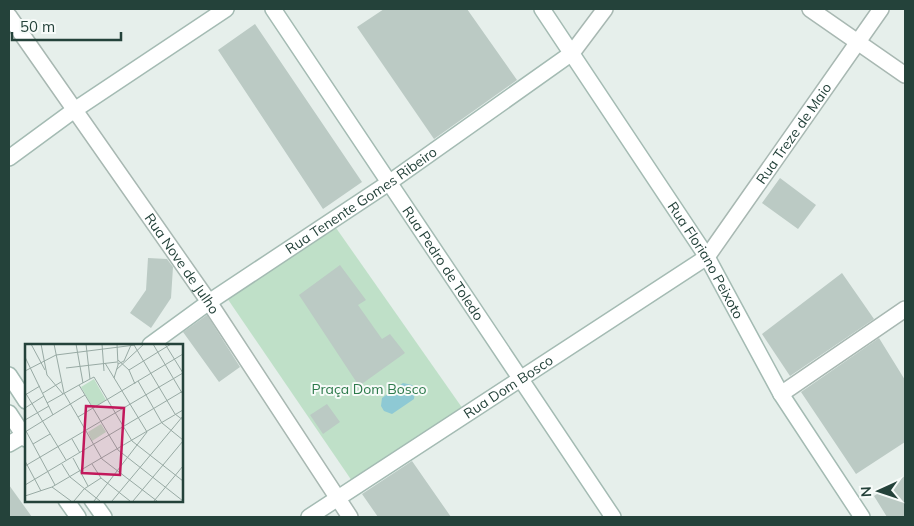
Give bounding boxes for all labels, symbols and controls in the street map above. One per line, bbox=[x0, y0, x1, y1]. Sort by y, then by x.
scale bar bbox=[12, 10, 121, 42]
text: 50 m bbox=[20, 17, 55, 36]
street label: Rua Treze de Maio bbox=[752, 79, 835, 188]
street label: Rua Tenente Gomes Ribeiro bbox=[282, 143, 440, 258]
street label: Rua Floriano Peixoto bbox=[664, 198, 748, 322]
street label: Rua Pedro de Toledo bbox=[399, 203, 488, 324]
street label: Rua Nove de Julho bbox=[141, 210, 223, 317]
inset map bbox=[25, 344, 182, 501]
street label: Rua Dom Bosco bbox=[460, 351, 557, 423]
park label: Praça Dom Bosco bbox=[312, 380, 426, 398]
north arrow bbox=[854, 466, 904, 516]
text: N bbox=[857, 486, 875, 497]

